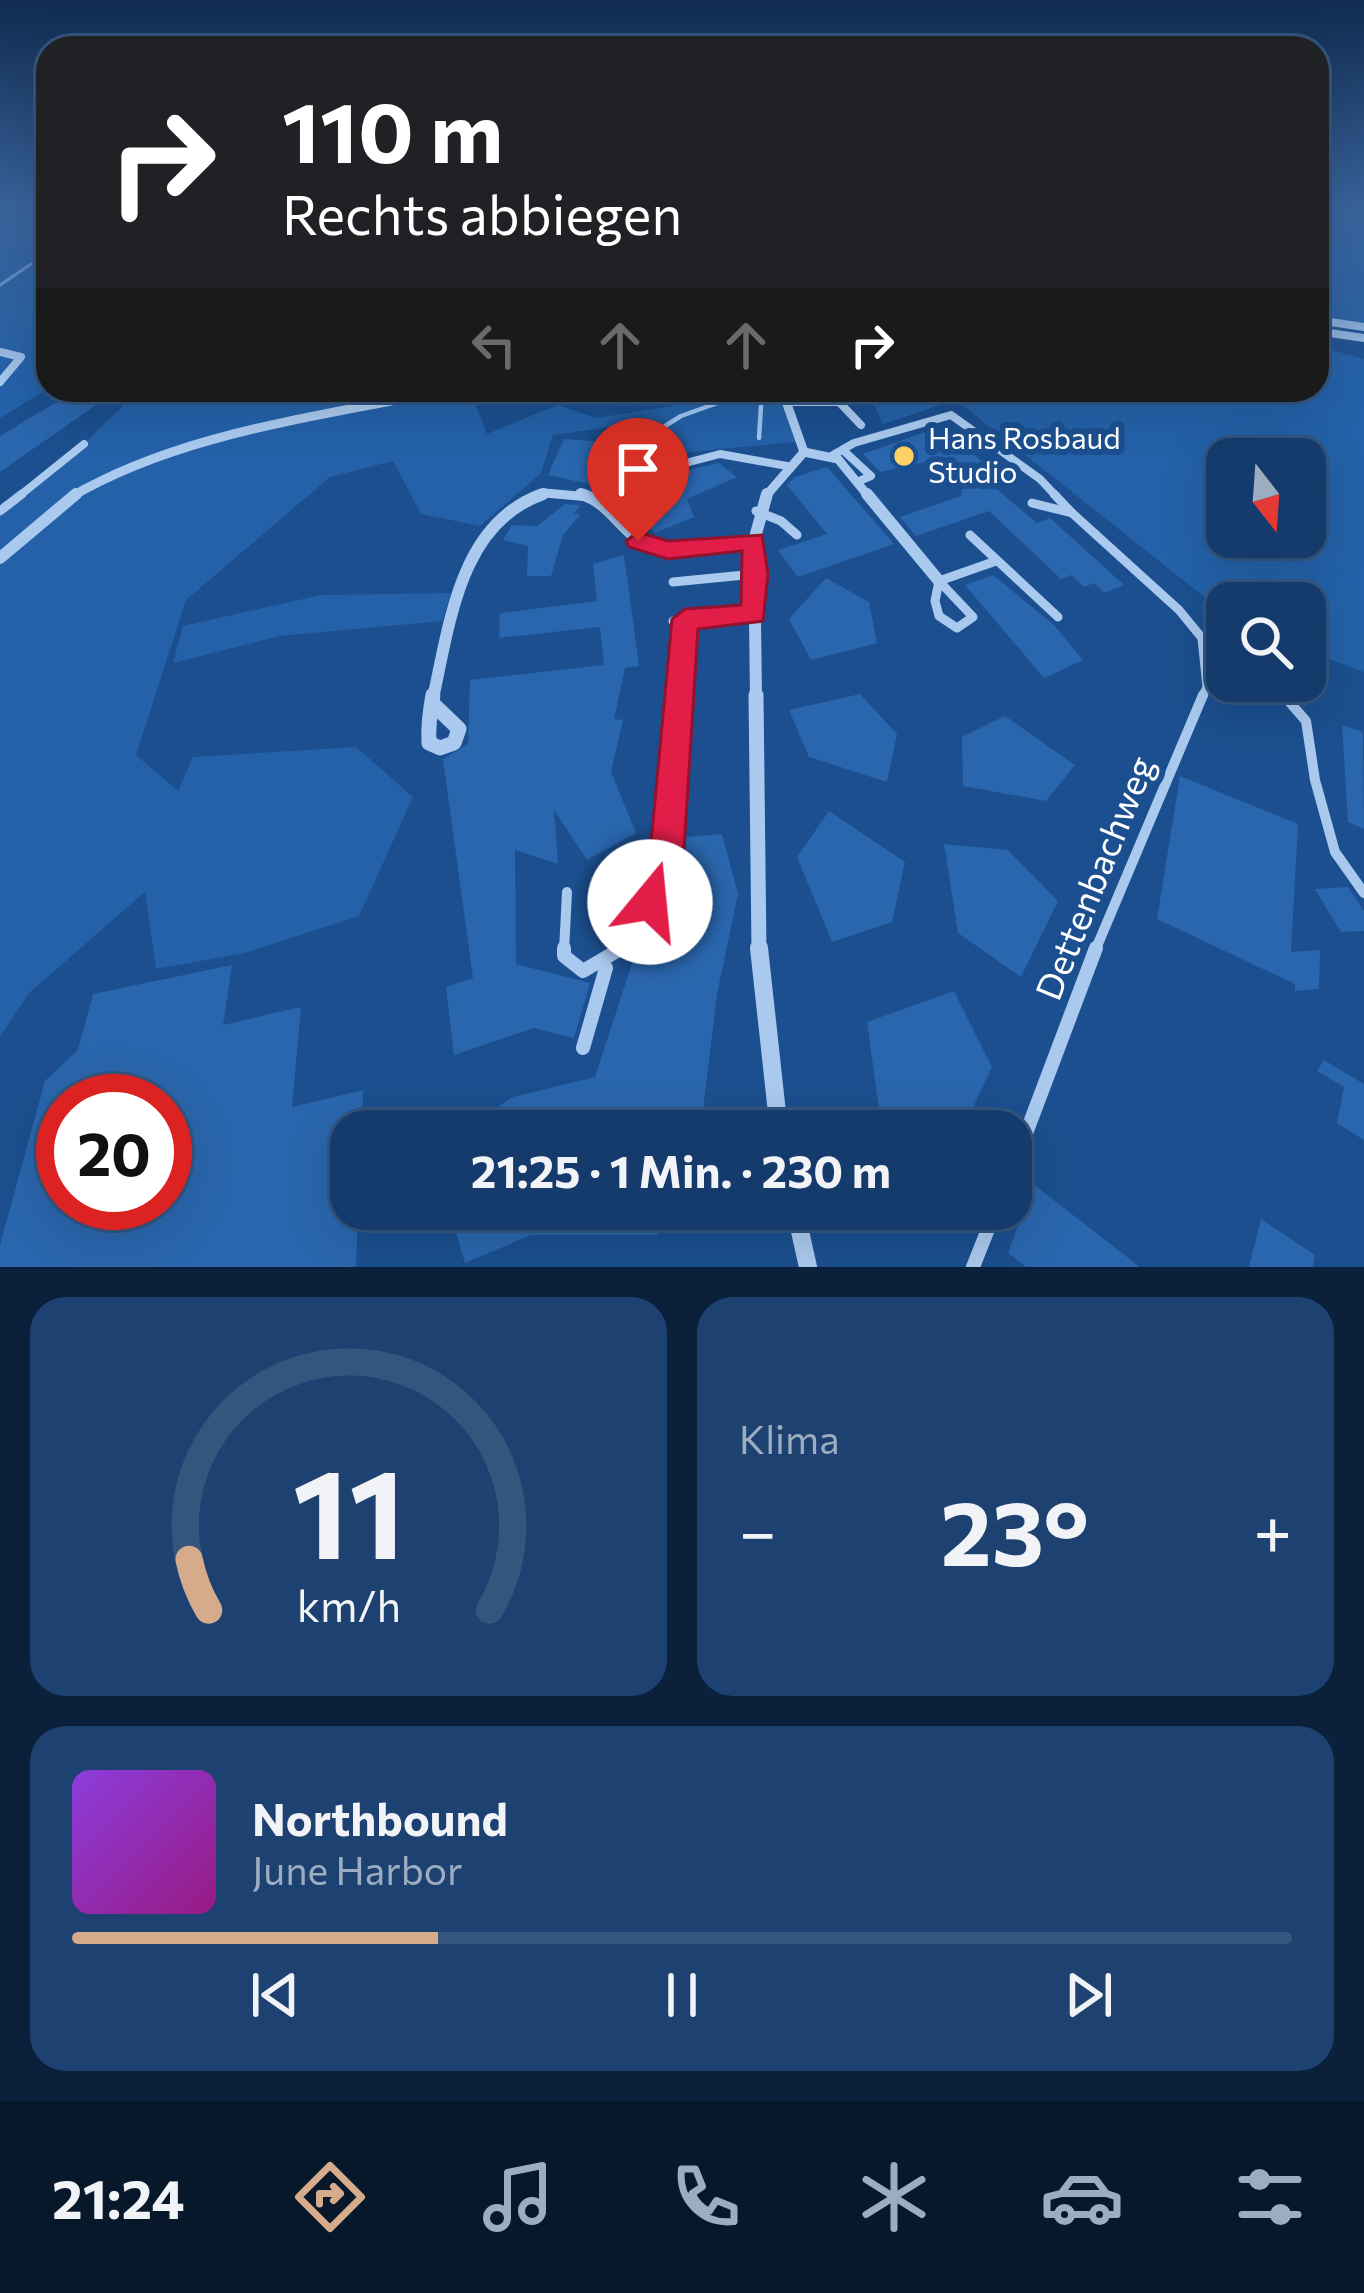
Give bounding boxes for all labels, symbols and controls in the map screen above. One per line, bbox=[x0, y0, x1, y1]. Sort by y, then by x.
text: 110 m bbox=[282, 78, 503, 180]
icon: right bbox=[84, 84, 240, 240]
text: Rechts abbiegen bbox=[282, 180, 682, 246]
icon: left bbox=[461, 312, 527, 378]
icon: ahead bbox=[587, 312, 653, 378]
icon: ahead bbox=[713, 312, 779, 378]
icon: right bbox=[839, 312, 905, 378]
pin bbox=[587, 418, 689, 541]
place label: Hans Rosbaud Studio bbox=[928, 418, 1121, 489]
icon: arrive bbox=[605, 436, 671, 502]
north arrow bbox=[1206, 438, 1326, 558]
map controls bbox=[1206, 438, 1326, 702]
marker: Hans Rosbaud Studio bbox=[891, 443, 917, 469]
button: search bbox=[1206, 582, 1326, 702]
street label: Dettenbachweg bbox=[1024, 749, 1162, 1006]
position arrow bbox=[587, 839, 713, 965]
speed limit sign: 20 bbox=[36, 1074, 192, 1230]
text: 21:25 · 1 Min. · 230 m bbox=[471, 1142, 891, 1197]
text: Klima bbox=[739, 1414, 840, 1462]
text: 11 bbox=[292, 1432, 405, 1585]
text: 23° bbox=[941, 1474, 1089, 1585]
text: − bbox=[739, 1489, 777, 1570]
text: + bbox=[1253, 1489, 1292, 1570]
text: km/h bbox=[296, 1577, 401, 1630]
text: Northbound bbox=[252, 1790, 508, 1845]
text: June Harbor bbox=[252, 1845, 463, 1893]
icon: previous bbox=[242, 1962, 308, 2028]
icon: pause bbox=[649, 1962, 715, 2028]
icon: next bbox=[1056, 1962, 1122, 2028]
icon: directions bbox=[288, 2155, 372, 2239]
icon: music bbox=[476, 2155, 560, 2239]
icon: phone bbox=[664, 2155, 748, 2239]
icon: climate bbox=[852, 2155, 936, 2239]
icon: car bbox=[1040, 2155, 1124, 2239]
icon: filters bbox=[1228, 2155, 1312, 2239]
text: 21:24 bbox=[52, 2164, 185, 2230]

